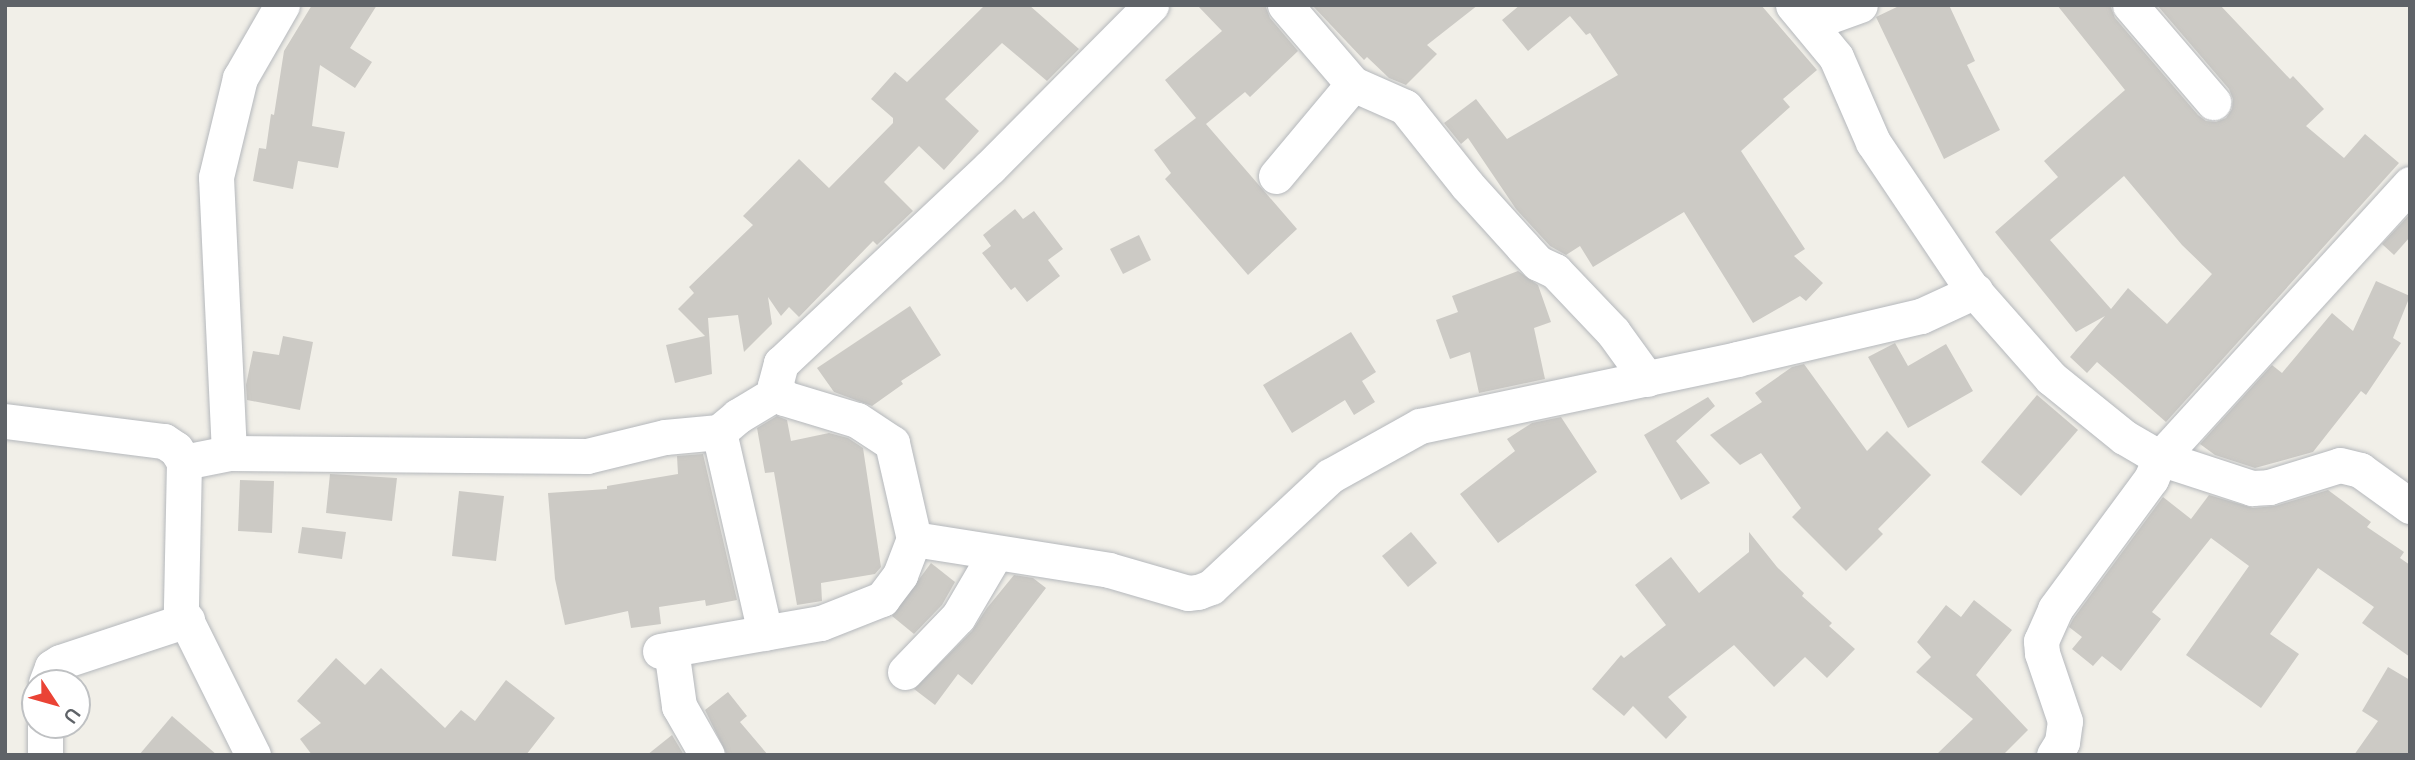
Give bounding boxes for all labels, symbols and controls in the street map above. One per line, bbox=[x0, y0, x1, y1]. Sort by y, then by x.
north arrow bbox=[21, 669, 91, 739]
text: U bbox=[57, 702, 86, 728]

